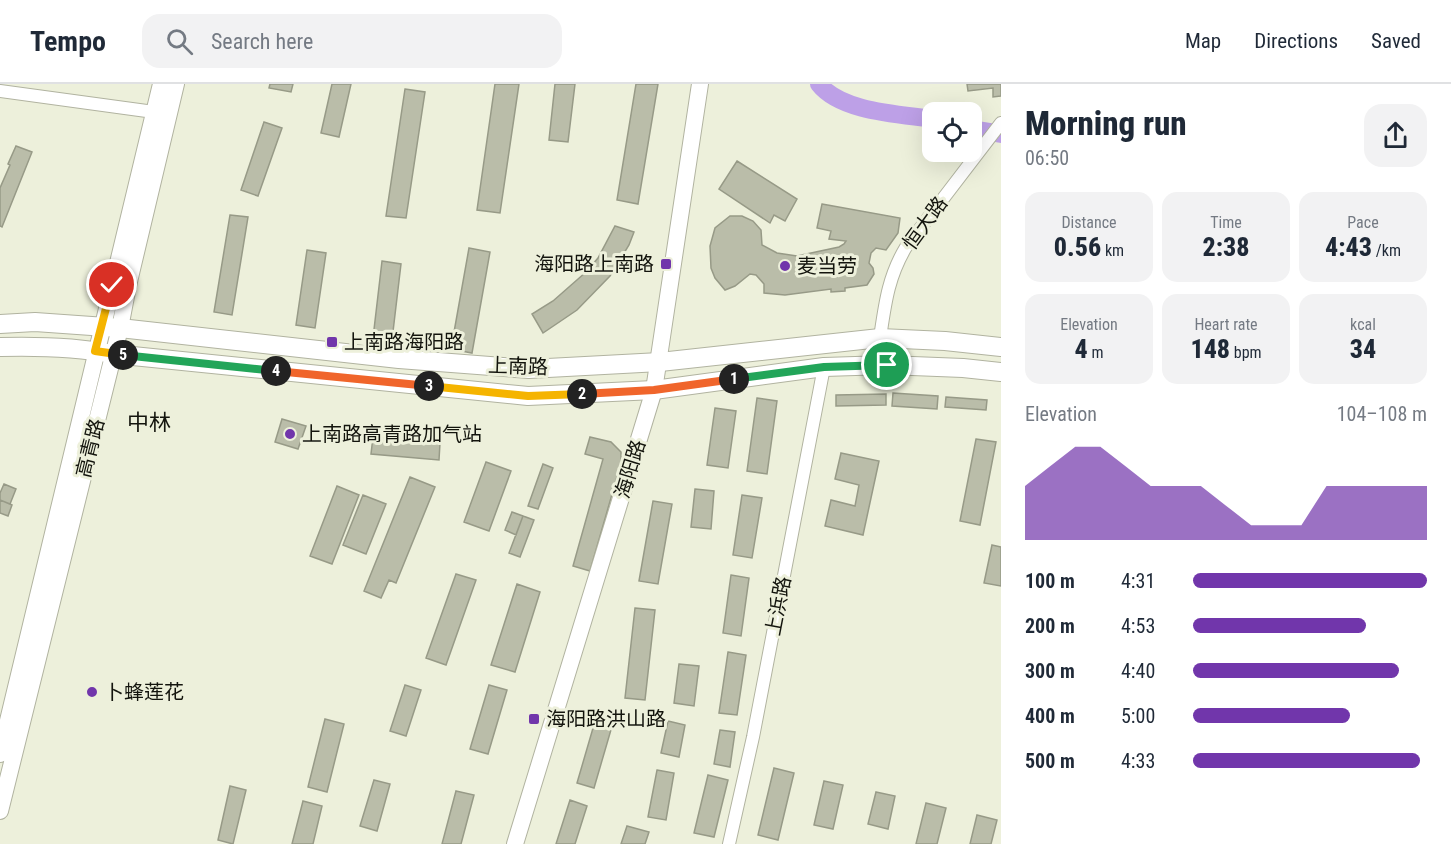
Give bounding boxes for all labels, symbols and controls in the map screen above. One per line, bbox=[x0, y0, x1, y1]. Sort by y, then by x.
search box bbox=[142, 14, 562, 68]
text: Tempo bbox=[30, 25, 106, 58]
icon: search bbox=[163, 25, 196, 58]
text: Search here bbox=[211, 29, 313, 54]
text: Map bbox=[1185, 29, 1221, 53]
text: Directions bbox=[1254, 29, 1338, 53]
text: Saved bbox=[1371, 29, 1421, 53]
map controls bbox=[922, 102, 982, 162]
button: locate bbox=[922, 102, 982, 162]
text: Morning run bbox=[1025, 104, 1187, 143]
button: share bbox=[1364, 104, 1427, 167]
text: 06:50 bbox=[1025, 146, 1069, 170]
street label: 恒大路 bbox=[898, 192, 952, 254]
text: Distance bbox=[1061, 213, 1117, 232]
text: Time bbox=[1210, 213, 1242, 232]
text: Pace bbox=[1347, 213, 1379, 232]
text: 0.56 bbox=[1054, 232, 1101, 262]
text: 2:38 bbox=[1203, 232, 1250, 262]
text: 4:43 bbox=[1325, 232, 1372, 262]
text: km bbox=[1101, 241, 1124, 260]
text: /km bbox=[1372, 241, 1401, 260]
place label: 海阳路上南路 bbox=[534, 252, 654, 276]
place label: 麦当劳 bbox=[797, 254, 857, 278]
marker: 海阳路上南路 bbox=[659, 257, 673, 271]
pin bbox=[86, 259, 137, 310]
marker: 麦当劳 bbox=[778, 259, 792, 273]
icon: check bbox=[95, 268, 128, 301]
text: Elevation bbox=[1060, 315, 1118, 334]
text: Heart rate bbox=[1194, 315, 1258, 334]
text: kcal bbox=[1350, 315, 1376, 334]
place label: 上南路海阳路 bbox=[344, 330, 464, 354]
text: 4 bbox=[1075, 334, 1088, 364]
text: 148 bbox=[1190, 334, 1230, 364]
text: 34 bbox=[1350, 334, 1376, 364]
marker: 上南路海阳路 bbox=[325, 335, 339, 349]
pin bbox=[861, 339, 912, 390]
pin: 5 bbox=[108, 340, 138, 370]
text: m bbox=[1088, 343, 1103, 362]
text: bpm bbox=[1230, 343, 1262, 362]
text: 5 bbox=[119, 345, 127, 364]
icon: arrive bbox=[870, 348, 903, 381]
street label: 上南路 bbox=[488, 353, 548, 379]
pin: 4 bbox=[261, 356, 291, 386]
text: 4 bbox=[272, 361, 280, 380]
pin: 1 bbox=[719, 364, 749, 394]
text: 1 bbox=[730, 369, 738, 388]
pin: 3 bbox=[414, 371, 444, 401]
text: 3 bbox=[425, 376, 433, 395]
pin: 2 bbox=[567, 379, 597, 409]
text: 2 bbox=[578, 384, 586, 403]
text: Elevation bbox=[1025, 402, 1097, 426]
text: 104–108 m bbox=[1337, 402, 1427, 426]
district label: 中林 bbox=[127, 410, 171, 435]
street label: 高青路 bbox=[71, 416, 109, 480]
place label: 上南路高青路加气站 bbox=[302, 422, 482, 446]
marker: 上南路高青路加气站 bbox=[283, 427, 297, 441]
street label: 海阳路 bbox=[610, 437, 650, 501]
text: 100 m bbox=[1025, 569, 1075, 593]
text: 4:31 bbox=[1121, 569, 1155, 593]
street label: 上浜路 bbox=[760, 574, 796, 638]
text: 200 m bbox=[1025, 614, 1075, 638]
text: 4:53 bbox=[1121, 614, 1155, 638]
text: 300 m bbox=[1025, 659, 1075, 683]
text: 4:40 bbox=[1121, 659, 1155, 683]
place label: 卜蜂莲花 bbox=[104, 680, 184, 704]
marker: 卜蜂莲花 bbox=[85, 685, 99, 699]
text: 400 m bbox=[1025, 704, 1075, 728]
text: 5:00 bbox=[1121, 704, 1155, 728]
place label: 海阳路洪山路 bbox=[546, 707, 666, 731]
marker: 海阳路洪山路 bbox=[527, 712, 541, 726]
text: 500 m bbox=[1025, 749, 1075, 773]
text: 4:33 bbox=[1121, 749, 1155, 773]

